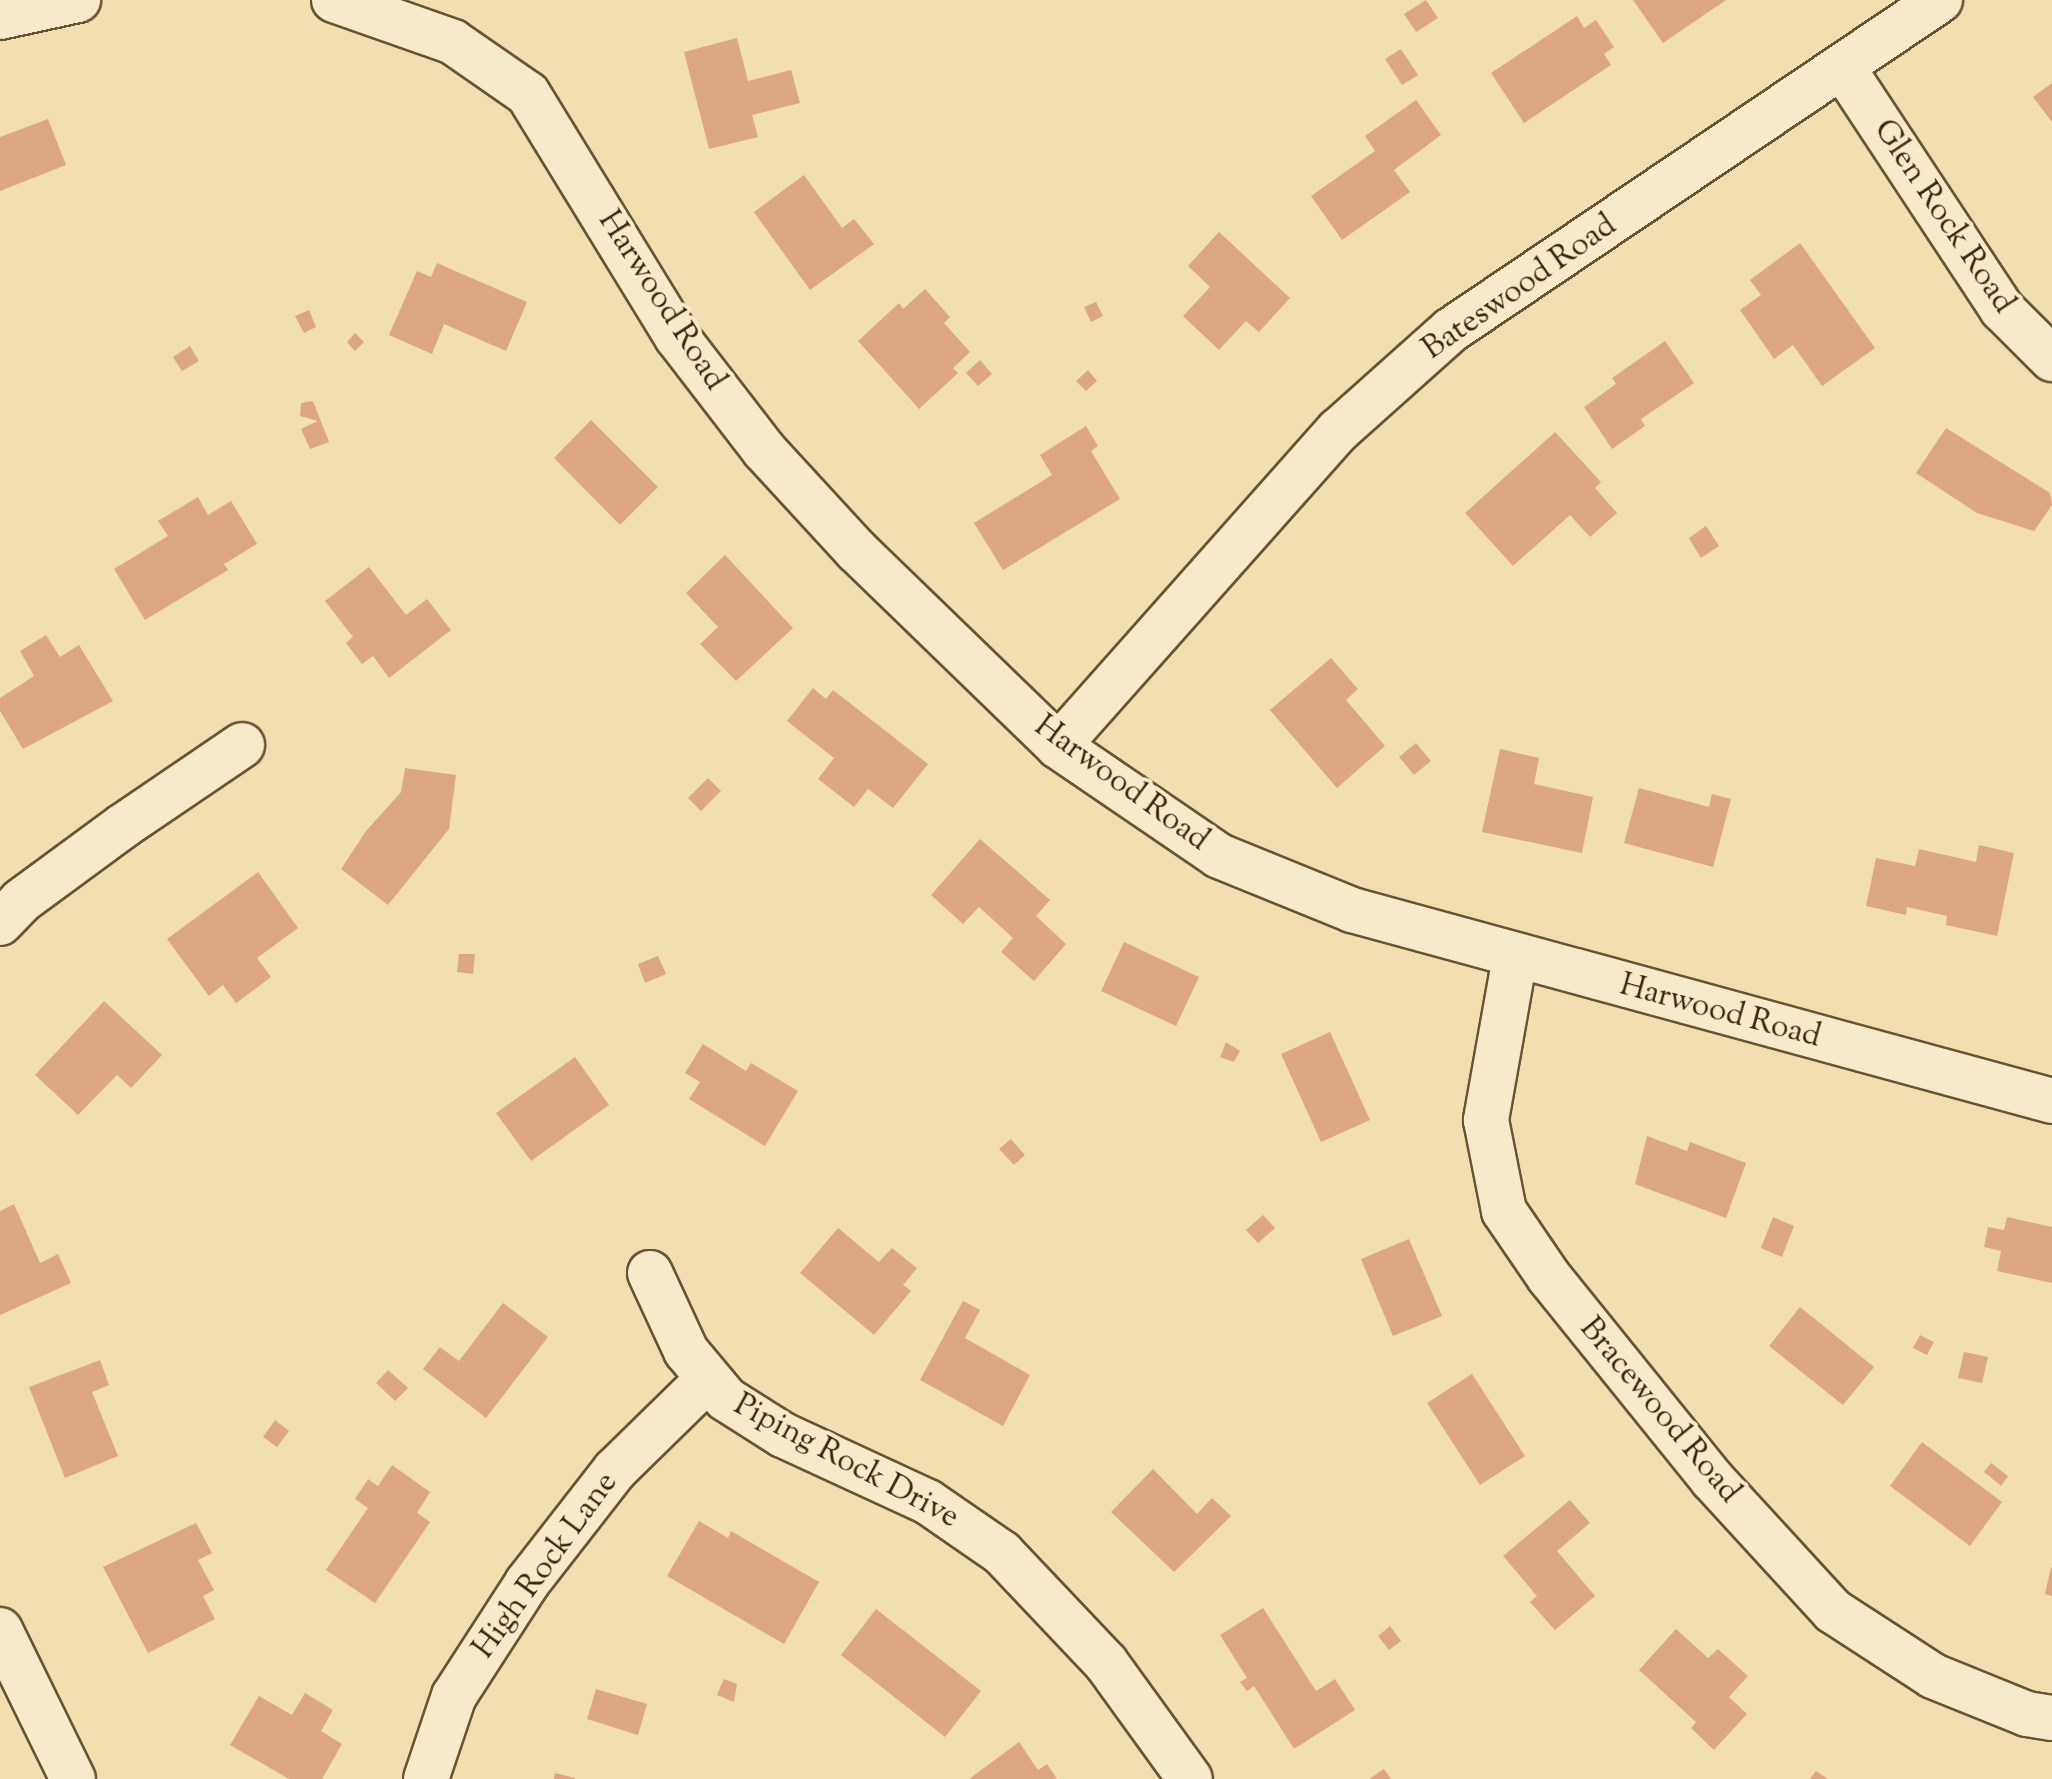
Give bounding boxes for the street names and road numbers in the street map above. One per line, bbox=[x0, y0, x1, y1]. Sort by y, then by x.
street label: Glen Rock Road bbox=[1864, 113, 2022, 321]
street label: Harwood Road bbox=[589, 204, 733, 398]
street label: Bateswood Road bbox=[1416, 207, 1624, 369]
street label: Harwood Road bbox=[1026, 708, 1216, 860]
street label: Harwood Road bbox=[1615, 967, 1825, 1057]
street label: Bracewood Road bbox=[1570, 1310, 1748, 1512]
street label: Piping Rock Drive bbox=[727, 1386, 965, 1538]
street label: High Rock Lane bbox=[465, 1465, 627, 1667]

